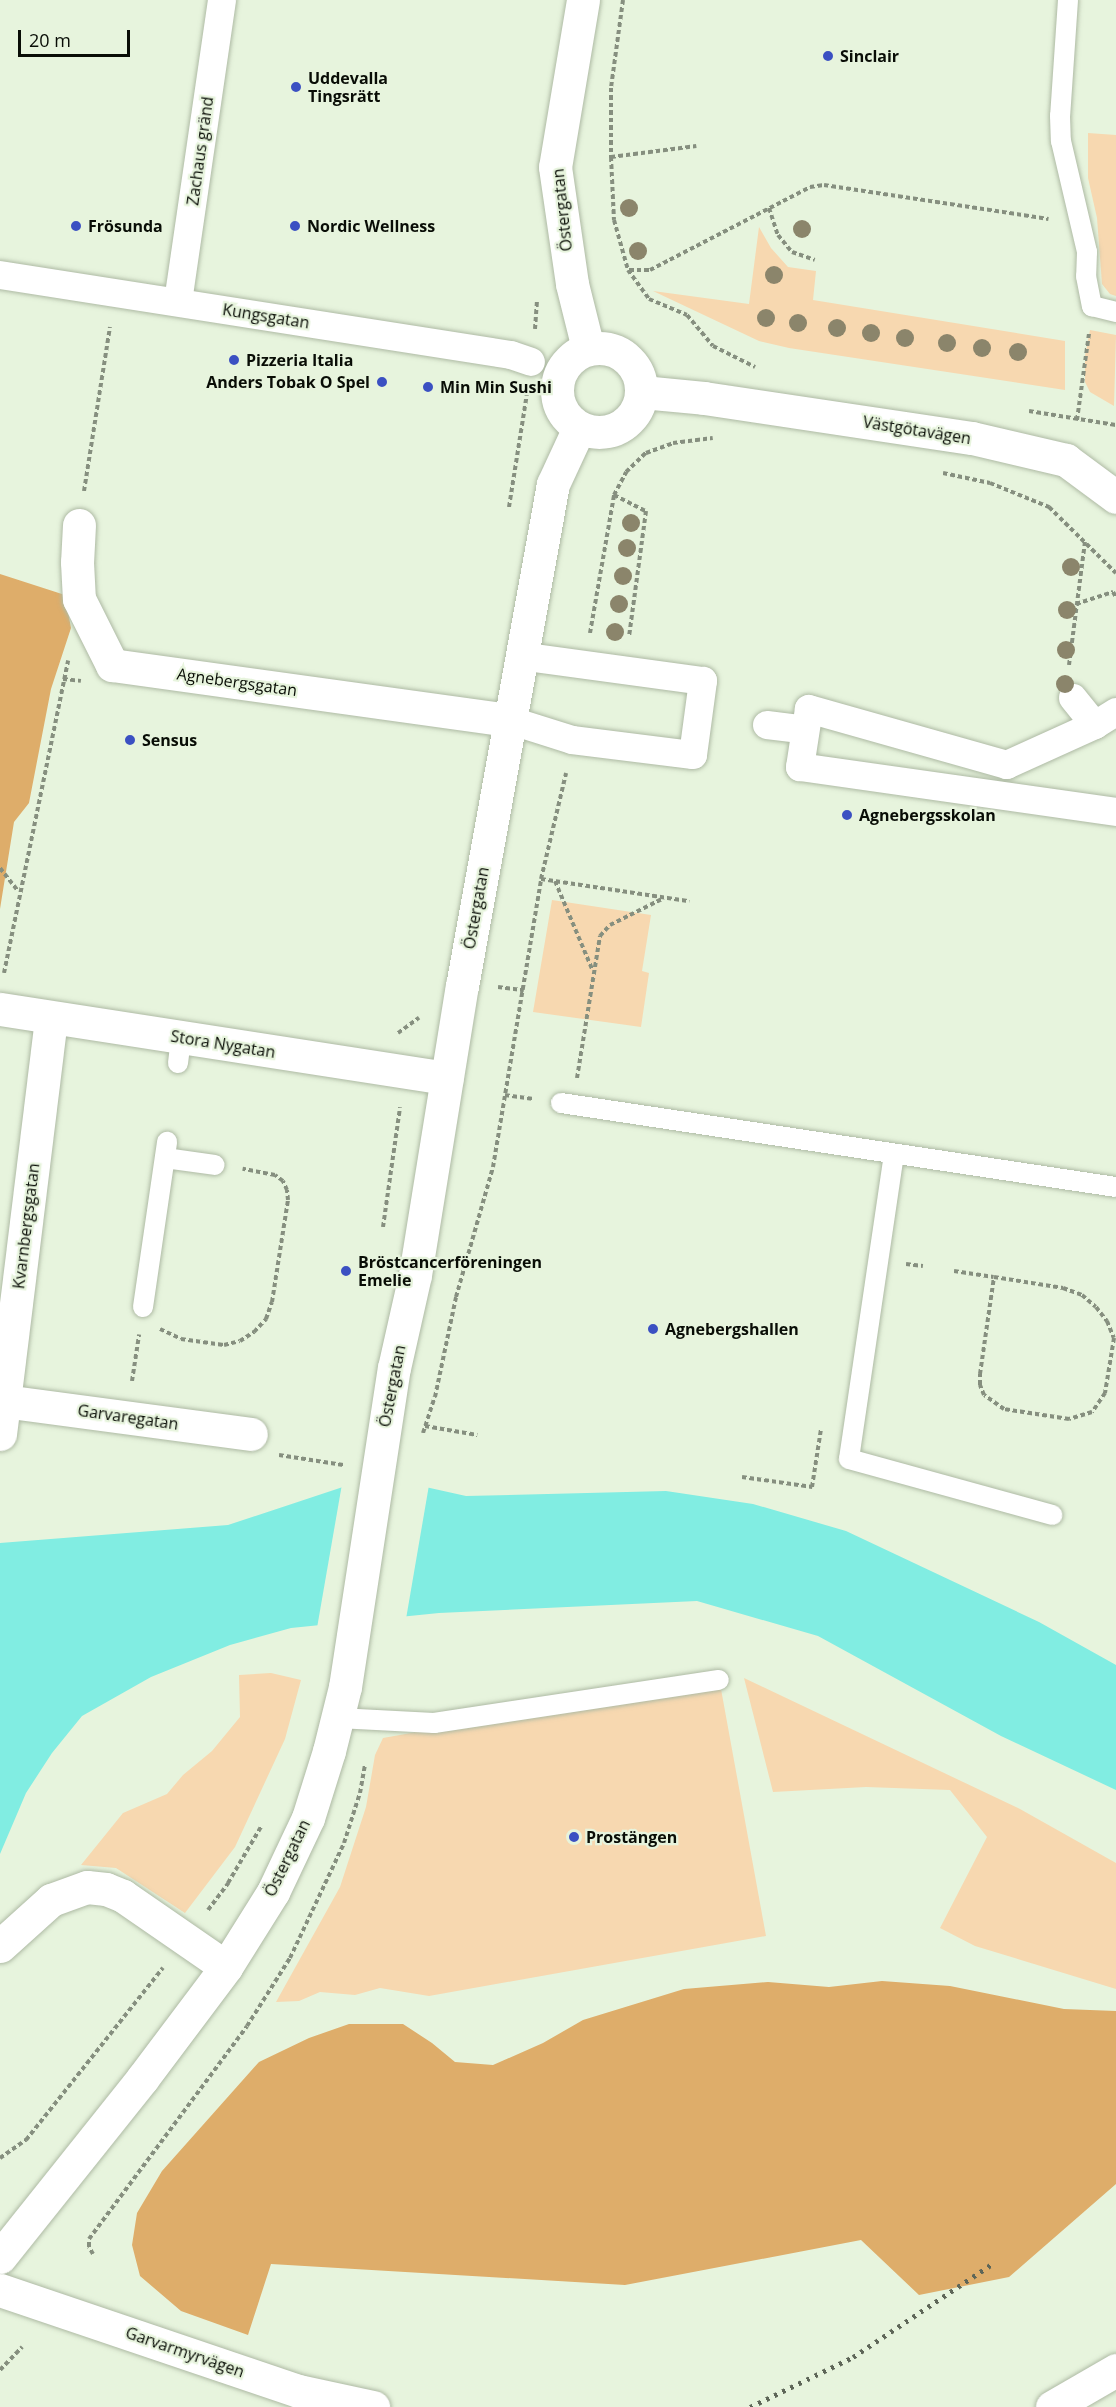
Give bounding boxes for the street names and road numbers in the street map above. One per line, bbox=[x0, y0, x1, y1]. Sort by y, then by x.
street label: Zachaus gränd bbox=[183, 95, 217, 207]
street label: Östergatan bbox=[548, 168, 576, 252]
street label: Kungsgatan bbox=[221, 300, 311, 332]
street label: Västgötavägen bbox=[862, 412, 972, 448]
street label: Agnebergsgatan bbox=[176, 664, 298, 700]
street label: Östergatan bbox=[459, 865, 493, 951]
street label: Stora Nygatan bbox=[169, 1026, 277, 1062]
street label: Kvarnbergsgatan bbox=[9, 1162, 43, 1290]
street label: Östergatan bbox=[375, 1343, 409, 1429]
street label: Garvaregatan bbox=[76, 1400, 180, 1434]
street label: Östergatan bbox=[260, 1816, 314, 1900]
street label: Garvarmyrvägen bbox=[123, 2323, 247, 2381]

